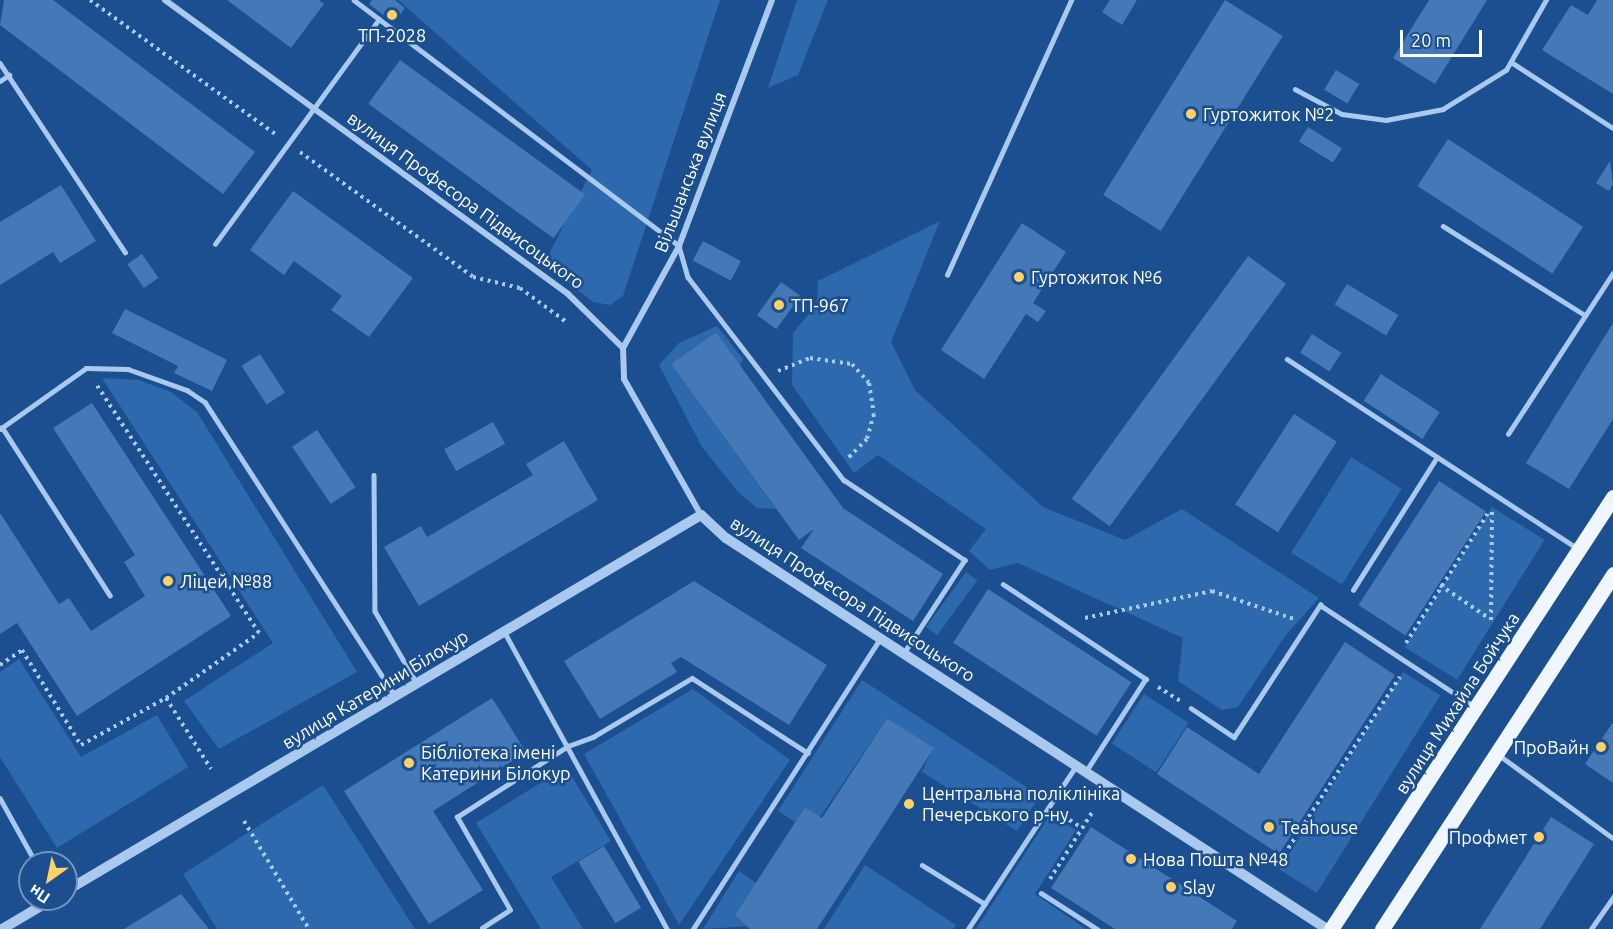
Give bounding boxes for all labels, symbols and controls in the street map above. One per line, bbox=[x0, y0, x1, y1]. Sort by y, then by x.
marker: ТП-2028 bbox=[385, 8, 399, 22]
scale bar bbox=[1403, 18, 1486, 56]
place label: ТП-2028 bbox=[358, 24, 426, 46]
text: 20 m bbox=[1411, 30, 1451, 50]
street label: Вільшанська вулиця bbox=[649, 89, 731, 255]
place label: Гуртожиток №2 bbox=[1203, 103, 1334, 125]
street label: вулиця Професора Підвисоцького bbox=[343, 107, 589, 293]
marker: Гуртожиток №2 bbox=[1184, 107, 1198, 121]
place label: Гуртожиток №6 bbox=[1031, 266, 1162, 288]
marker: Гуртожиток №6 bbox=[1012, 270, 1026, 284]
place label: ТП-967 bbox=[791, 294, 849, 316]
marker: ТП-967 bbox=[772, 298, 786, 312]
street label: вулиця Професора Підвисоцького bbox=[727, 512, 979, 686]
place label: Ліцей №88 bbox=[180, 570, 272, 592]
marker: Ліцей №88 bbox=[161, 574, 175, 588]
street label: вулиця Михайла Бойчука bbox=[1390, 608, 1524, 798]
street label: вулиця Катерини Білокур bbox=[278, 625, 472, 753]
place label: ПроВайн bbox=[1514, 736, 1589, 758]
marker: ПроВайн bbox=[1594, 740, 1608, 754]
place label: Бібліотека імені Катерини Білокур bbox=[421, 742, 571, 784]
marker: Бібліотека імені Катерини Білокур bbox=[402, 756, 416, 770]
place label: Центральна поліклініка Печерського р-ну bbox=[922, 783, 1120, 826]
marker: Центральна поліклініка Печерського р-ну bbox=[900, 795, 918, 813]
place label: Teahouse bbox=[1281, 816, 1358, 838]
marker: Teahouse bbox=[1262, 820, 1276, 834]
place label: Профмет bbox=[1449, 826, 1527, 848]
marker: Профмет bbox=[1532, 830, 1546, 844]
place label: Нова Пошта №48 bbox=[1143, 848, 1288, 870]
north arrow bbox=[18, 851, 78, 911]
marker: Нова Пошта №48 bbox=[1124, 852, 1138, 866]
place label: Slay bbox=[1183, 876, 1215, 898]
marker: Slay bbox=[1164, 880, 1178, 894]
text: Пн bbox=[26, 881, 53, 908]

